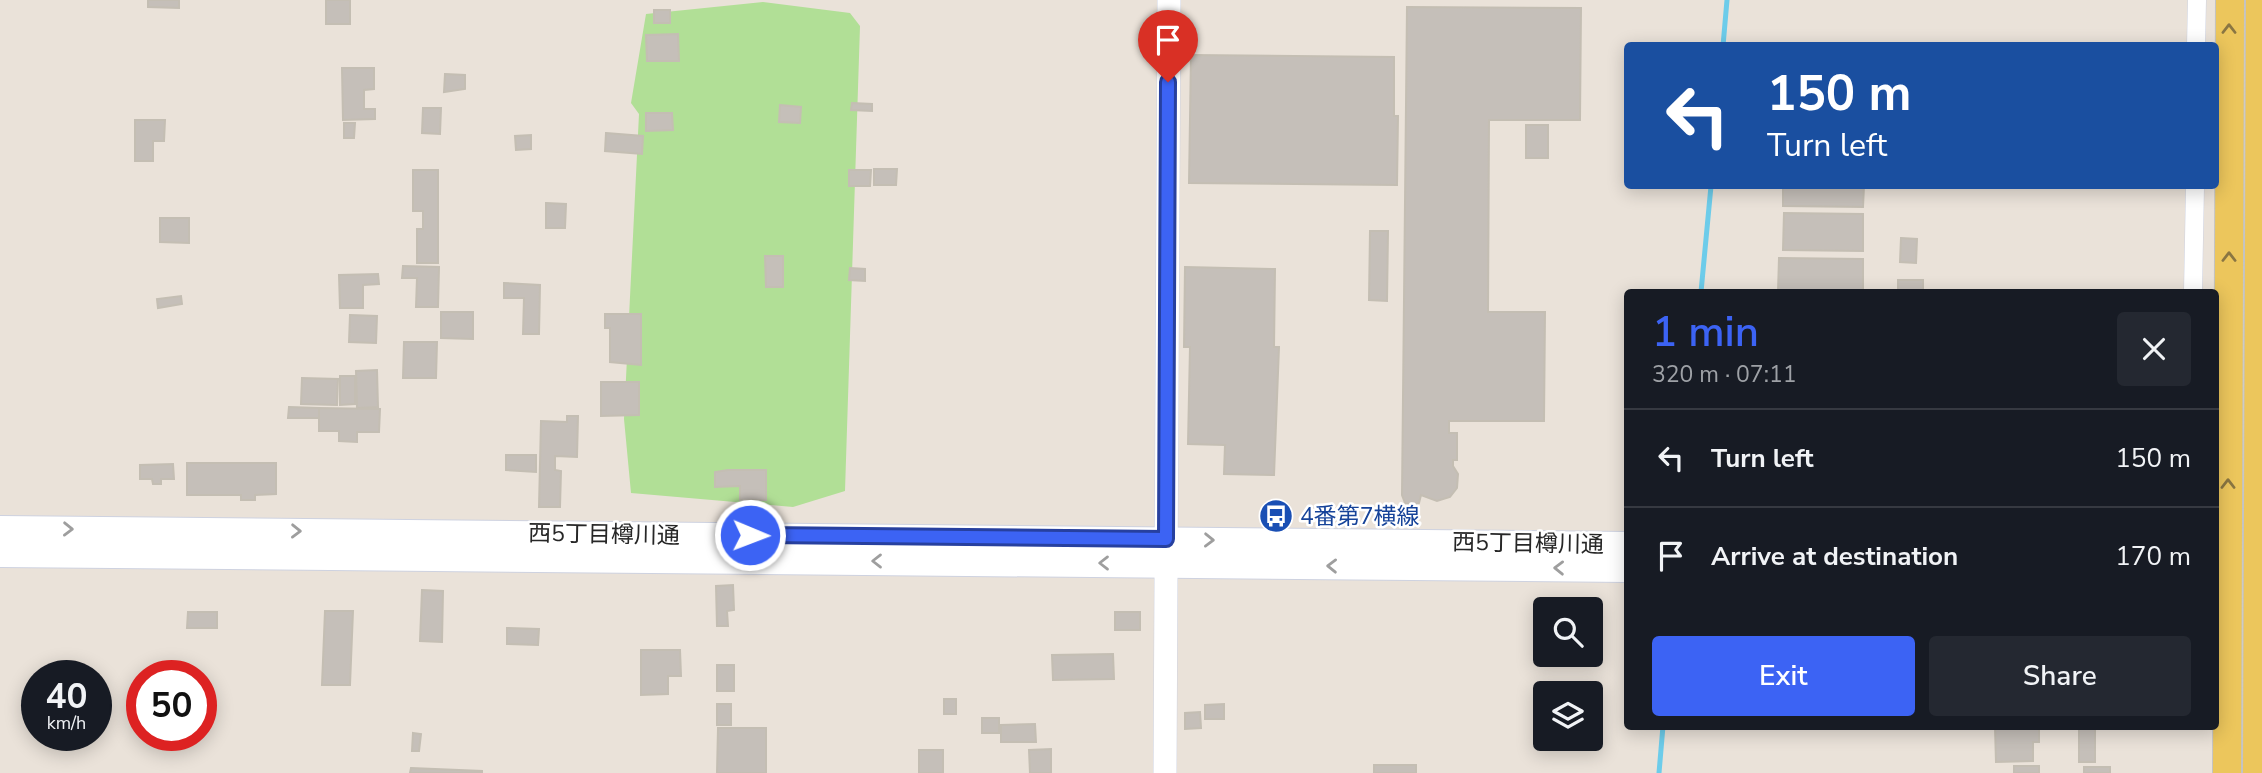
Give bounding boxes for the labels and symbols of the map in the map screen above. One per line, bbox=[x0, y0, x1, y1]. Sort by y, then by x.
pin bbox=[1138, 10, 1198, 82]
one-way arrow bbox=[2222, 24, 2237, 35]
one-way arrow bbox=[2221, 251, 2237, 262]
one-way arrow bbox=[2220, 479, 2236, 489]
bus stop icon: 4番第7横線 bbox=[1257, 497, 1295, 535]
position arrow bbox=[713, 498, 787, 572]
place label: 4番第7横線 bbox=[1300, 501, 1420, 532]
street label: 西5丁目樽川通 bbox=[528, 518, 680, 551]
one-way arrow bbox=[63, 521, 74, 537]
one-way arrow bbox=[291, 523, 301, 539]
street label: 西5丁目樽川通 bbox=[1452, 527, 1604, 560]
one-way arrow bbox=[1204, 532, 1215, 547]
one-way arrow bbox=[871, 553, 882, 569]
one-way arrow bbox=[1099, 555, 1109, 571]
one-way arrow bbox=[1326, 558, 1337, 573]
one-way arrow bbox=[1554, 560, 1564, 576]
speed limit sign: 50 bbox=[126, 660, 217, 751]

